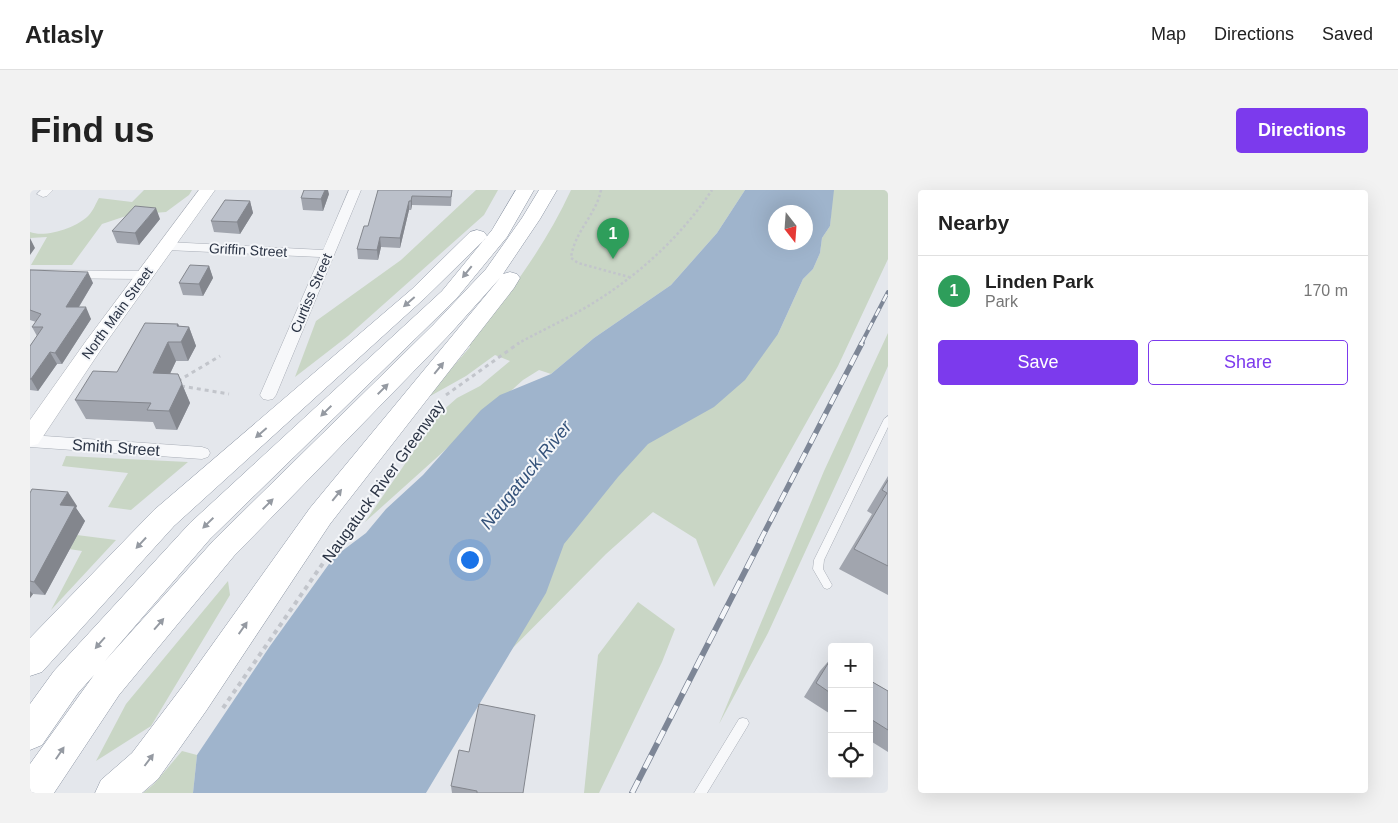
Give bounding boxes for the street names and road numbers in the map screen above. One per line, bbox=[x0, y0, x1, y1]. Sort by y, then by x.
street label: Griffin Street bbox=[208, 240, 288, 260]
street label: Curtiss Street bbox=[287, 251, 335, 335]
street label: North Main Street bbox=[78, 264, 156, 362]
street label: Naugatuck River Greenway bbox=[319, 397, 448, 565]
street label: Smith Street bbox=[71, 436, 161, 459]

